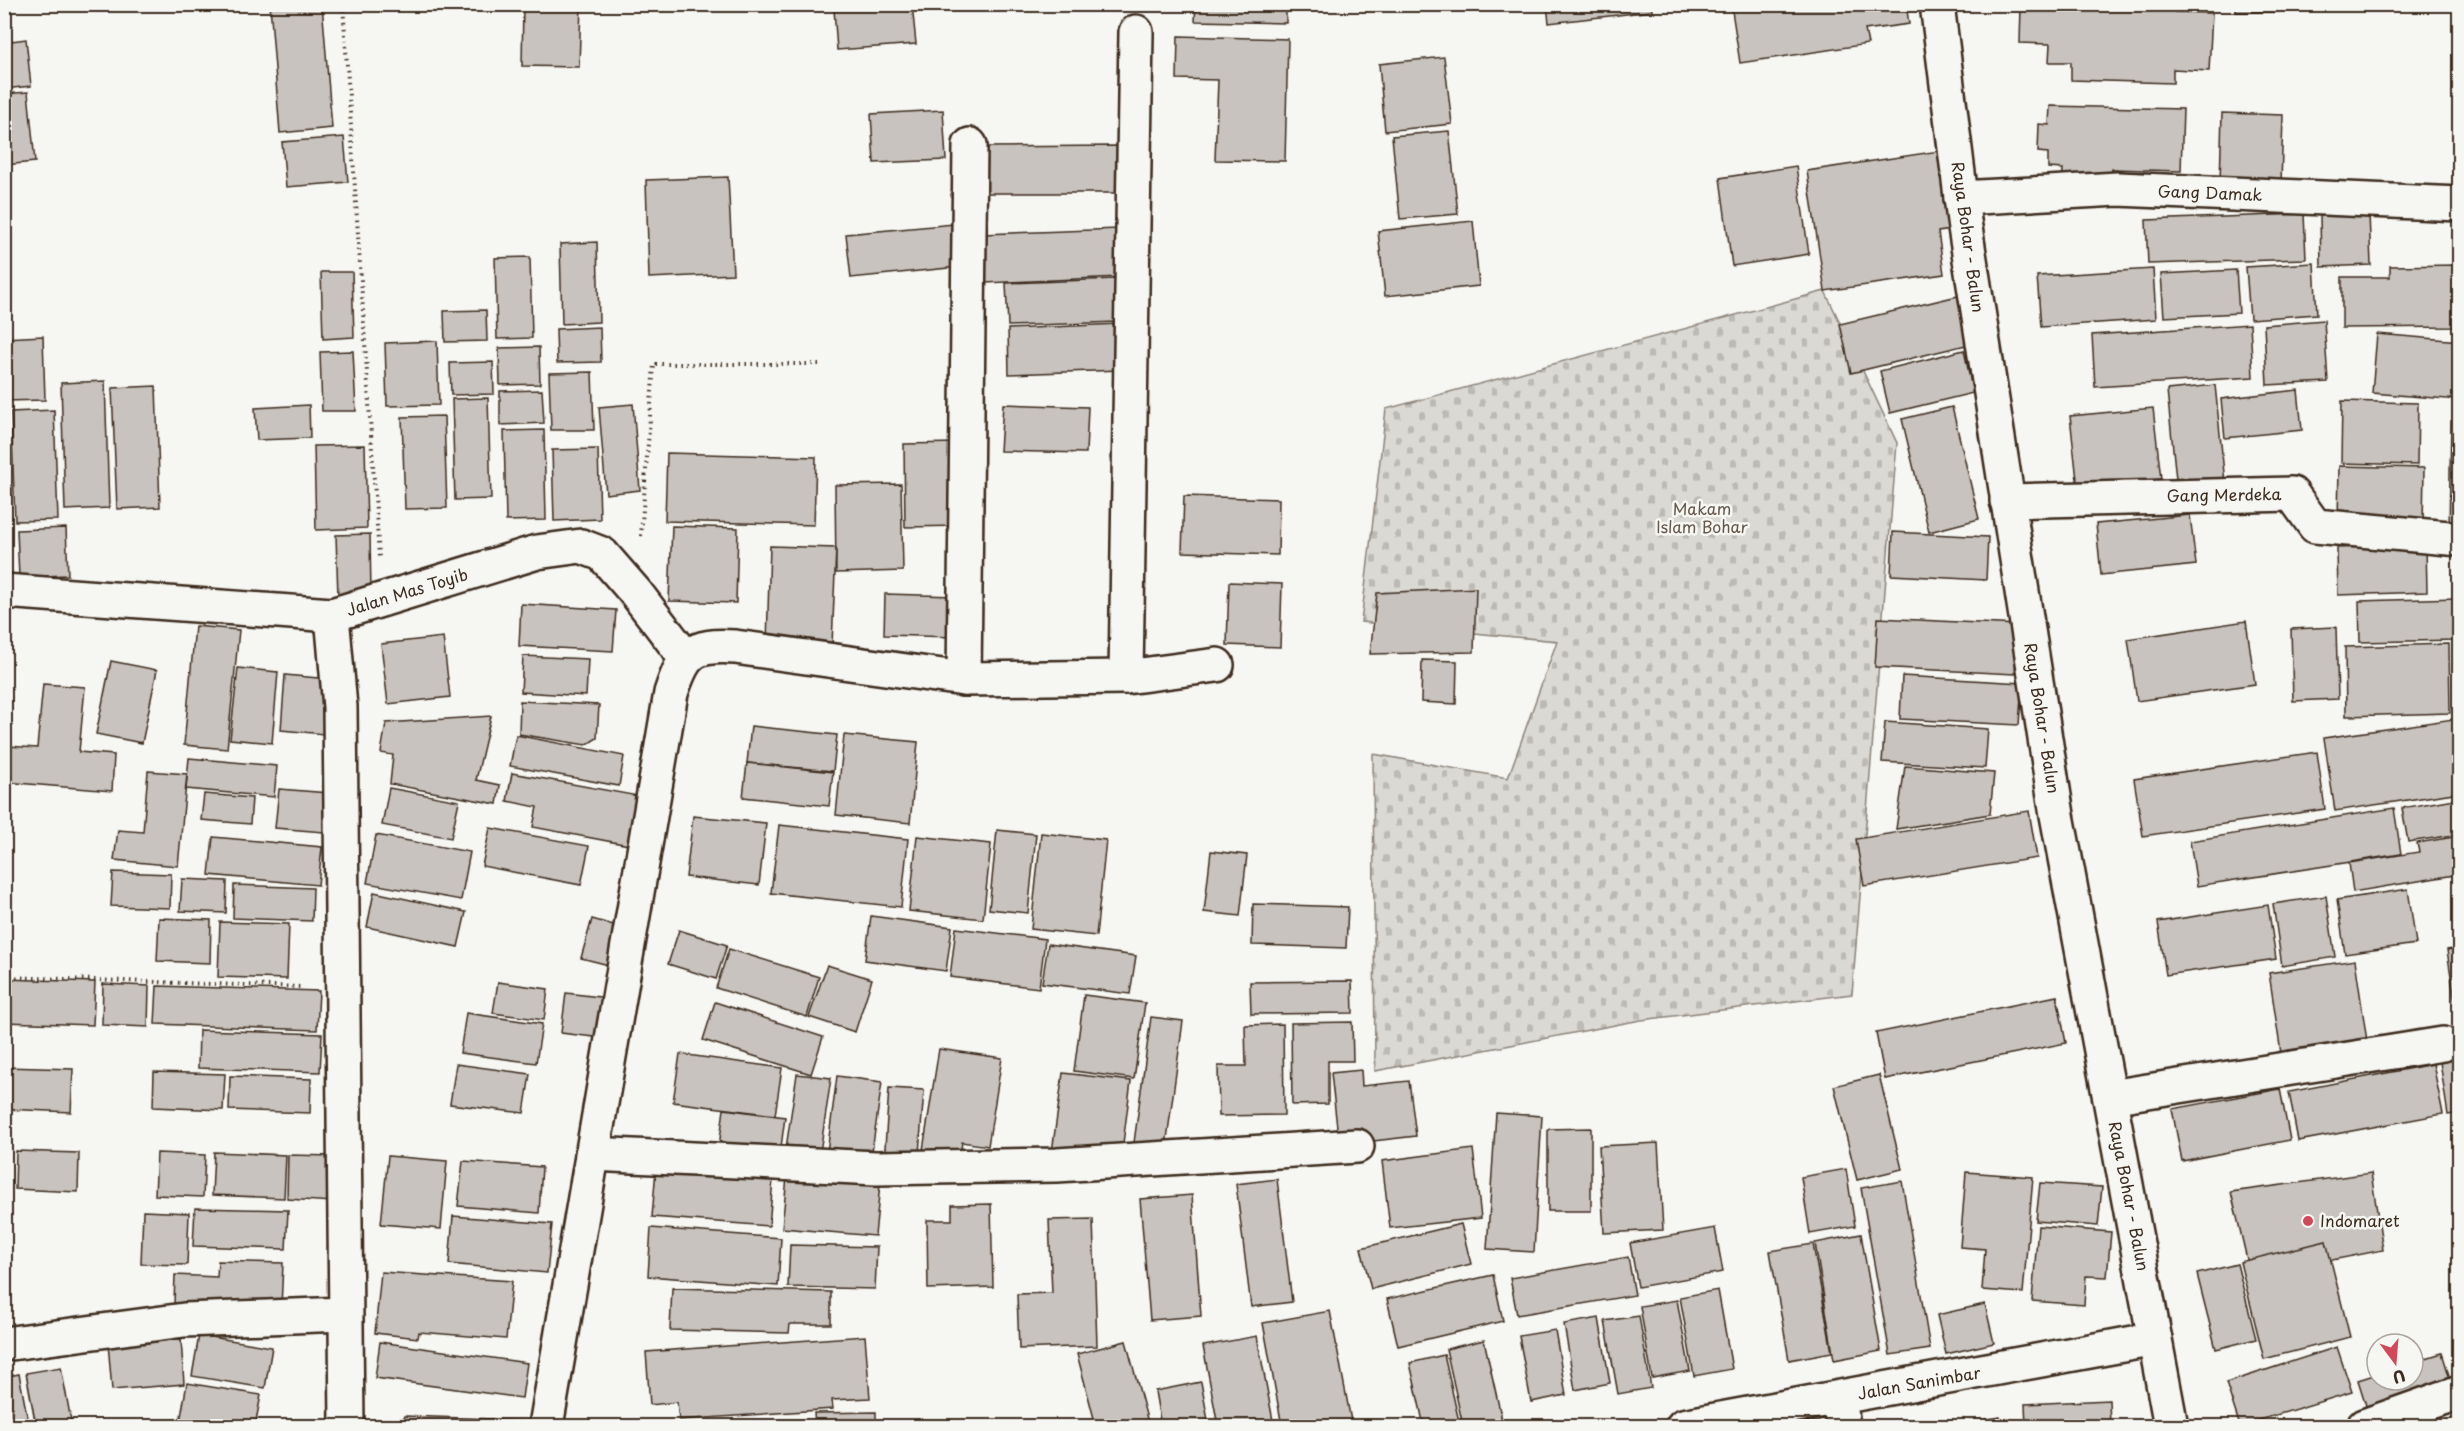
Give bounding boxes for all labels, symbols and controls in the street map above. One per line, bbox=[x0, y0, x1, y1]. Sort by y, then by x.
street label: Raya Bohar - Balun bbox=[1947, 160, 1991, 314]
street label: Gang Damak bbox=[2157, 178, 2263, 206]
street label: Gang Merdeka bbox=[2166, 481, 2282, 507]
park label: Makam Islam Bohar bbox=[1656, 496, 1749, 538]
street label: Jalan Mas Toyib bbox=[343, 561, 470, 621]
street label: Raya Bohar - Balun bbox=[2019, 641, 2067, 795]
street label: Raya Bohar - Balun bbox=[2104, 1119, 2156, 1273]
place label: Indomaret bbox=[2320, 1208, 2400, 1232]
marker: Indomaret bbox=[2301, 1214, 2315, 1228]
north arrow bbox=[2365, 1332, 2425, 1392]
street label: Jalan Sanimbar bbox=[1855, 1359, 1983, 1405]
text: U bbox=[2390, 1364, 2409, 1391]

